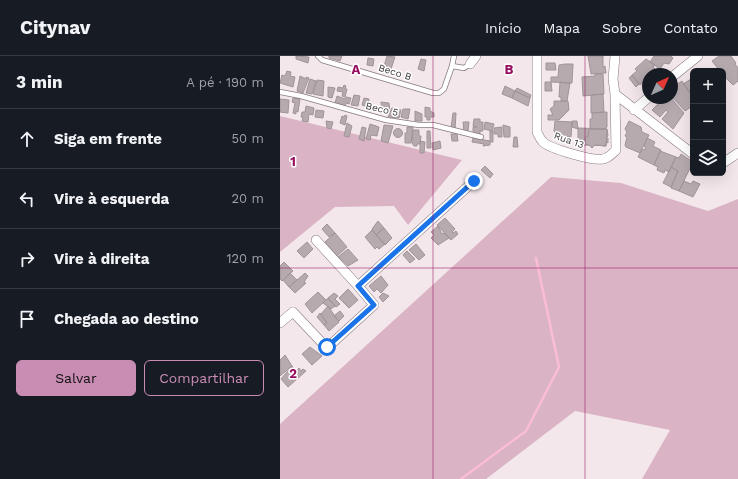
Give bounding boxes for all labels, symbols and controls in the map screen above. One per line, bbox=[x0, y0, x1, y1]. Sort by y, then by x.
text: Citynav bbox=[20, 16, 91, 39]
text: Início bbox=[485, 20, 521, 36]
text: Mapa bbox=[543, 20, 580, 36]
text: Sobre bbox=[602, 20, 642, 36]
text: Contato bbox=[664, 20, 718, 36]
text: A bbox=[352, 62, 361, 77]
street label: Beco B bbox=[377, 62, 413, 82]
text: B bbox=[505, 62, 514, 77]
north arrow bbox=[642, 68, 678, 104]
map controls bbox=[690, 68, 726, 176]
button: + bbox=[690, 68, 726, 104]
text: 3 min bbox=[16, 72, 62, 92]
text: A pé · 190 m bbox=[186, 75, 264, 90]
street label: Beco 5 bbox=[365, 100, 400, 118]
button: − bbox=[690, 104, 726, 140]
icon: ahead bbox=[16, 128, 38, 150]
text: Siga em frente bbox=[54, 130, 162, 148]
street label: Rua 13 bbox=[553, 130, 586, 150]
text: 50 m bbox=[232, 131, 264, 146]
button: layers bbox=[690, 140, 726, 176]
text: 1 bbox=[290, 154, 296, 169]
route end bbox=[465, 172, 483, 190]
icon: left bbox=[16, 188, 38, 210]
text: Vire à esquerda bbox=[54, 190, 169, 208]
text: 20 m bbox=[232, 191, 264, 206]
icon: right bbox=[16, 248, 38, 270]
text: Vire à direita bbox=[54, 250, 149, 268]
text: 120 m bbox=[226, 251, 264, 266]
icon: arrive bbox=[16, 308, 38, 330]
text: Chegada ao destino bbox=[54, 310, 199, 328]
route start bbox=[318, 338, 336, 356]
button: Salvar bbox=[16, 360, 136, 396]
button: Compartilhar bbox=[144, 360, 264, 396]
text: 2 bbox=[289, 366, 297, 381]

